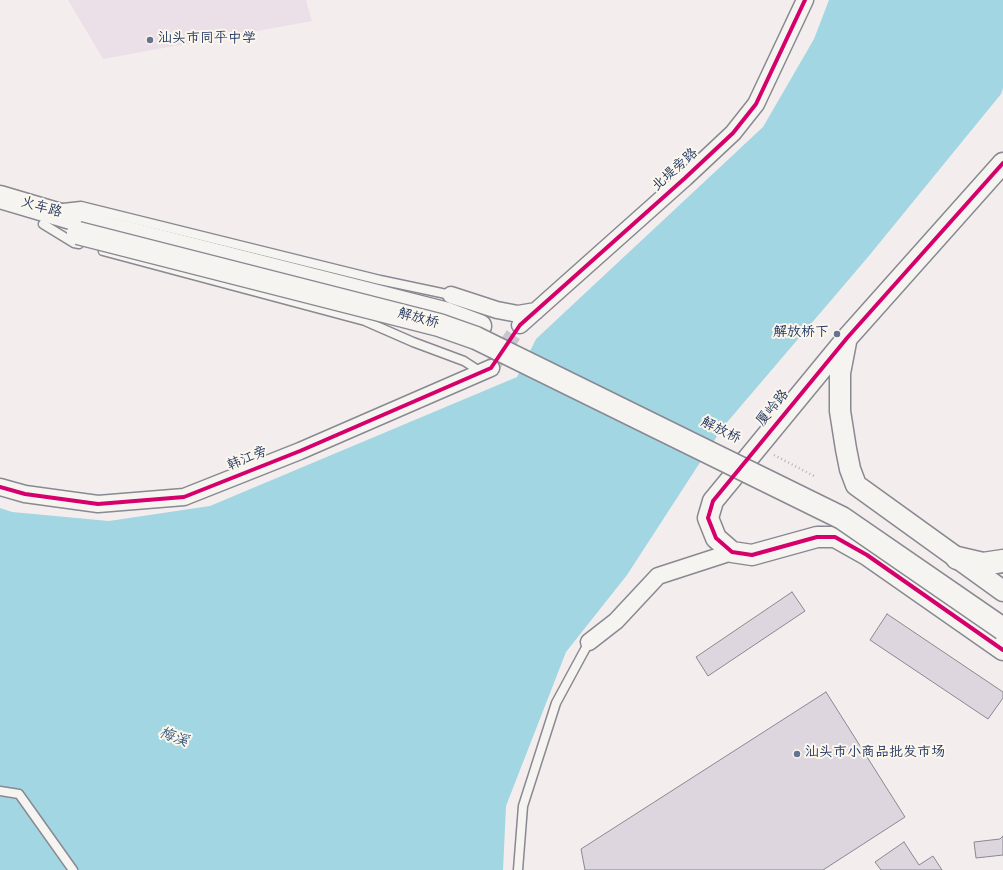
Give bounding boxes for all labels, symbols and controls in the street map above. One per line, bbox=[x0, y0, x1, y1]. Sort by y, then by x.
place label: 汕头市同平中学 bbox=[158, 32, 256, 48]
marker: 汕头市同平中学 bbox=[145, 35, 155, 45]
street label: 北堤旁路 bbox=[650, 146, 702, 196]
street label: 火车路 bbox=[18, 195, 64, 223]
street label: 解放桥 bbox=[396, 306, 440, 334]
place label: 解放桥下 bbox=[773, 326, 829, 342]
marker: 解放桥下 bbox=[832, 329, 842, 339]
street label: 厦岭路 bbox=[754, 387, 794, 431]
street label: 解放桥 bbox=[697, 415, 743, 449]
street label: 韩江旁 bbox=[225, 444, 271, 476]
water label: 梅溪 bbox=[156, 725, 190, 753]
place label: 汕头市小商品批发市场 bbox=[805, 746, 945, 762]
marker: 汕头市小商品批发市场 bbox=[792, 749, 802, 759]

